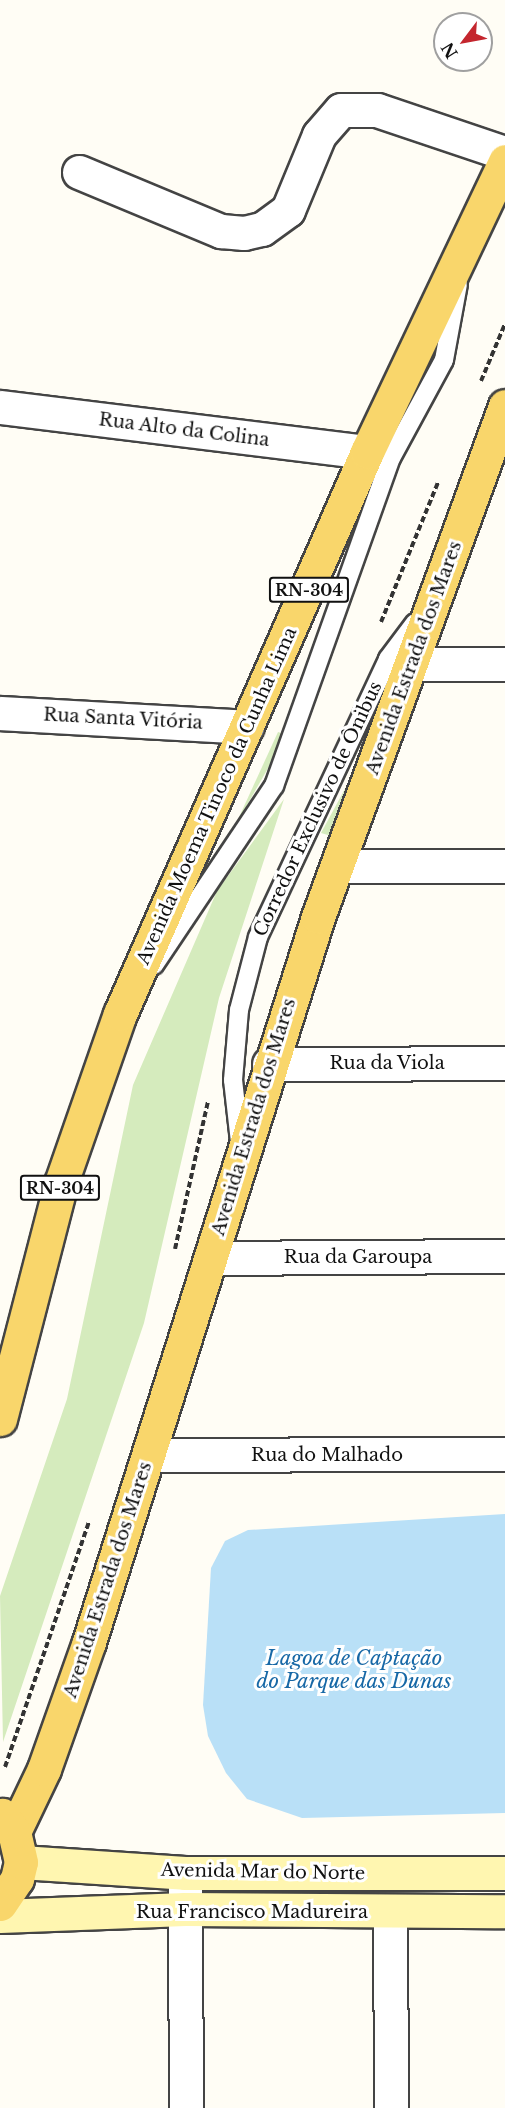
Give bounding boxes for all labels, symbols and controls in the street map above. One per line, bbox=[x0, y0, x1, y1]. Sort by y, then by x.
north arrow bbox=[433, 12, 493, 72]
text: N bbox=[437, 39, 462, 62]
street label: Rua Alto da Colina bbox=[97, 409, 271, 451]
street label: Avenida Estrada dos Mares bbox=[362, 538, 466, 778]
road number: RN-304 bbox=[268, 577, 350, 603]
street label: Avenida Moema Tinoco da Cunha Lima bbox=[132, 623, 302, 969]
street label: Corredor Exclusivo de Ônibus bbox=[249, 678, 387, 940]
street label: Rua Santa Vitória bbox=[42, 704, 204, 734]
street label: Avenida Estrada dos Mares bbox=[208, 996, 300, 1238]
street label: Rua da Viola bbox=[329, 1052, 445, 1074]
road number: RN-304 bbox=[20, 1175, 100, 1201]
street label: Rua da Garoupa bbox=[284, 1246, 432, 1268]
street label: Rua do Malhado bbox=[251, 1444, 403, 1466]
street label: Avenida Estrada dos Mares bbox=[60, 1459, 156, 1701]
water label: Lagoa de Captação do Parque das Dunas bbox=[257, 1646, 451, 1693]
street label: Avenida Mar do Norte bbox=[160, 1859, 366, 1885]
street label: Rua Francisco Madureira bbox=[136, 1901, 368, 1923]

